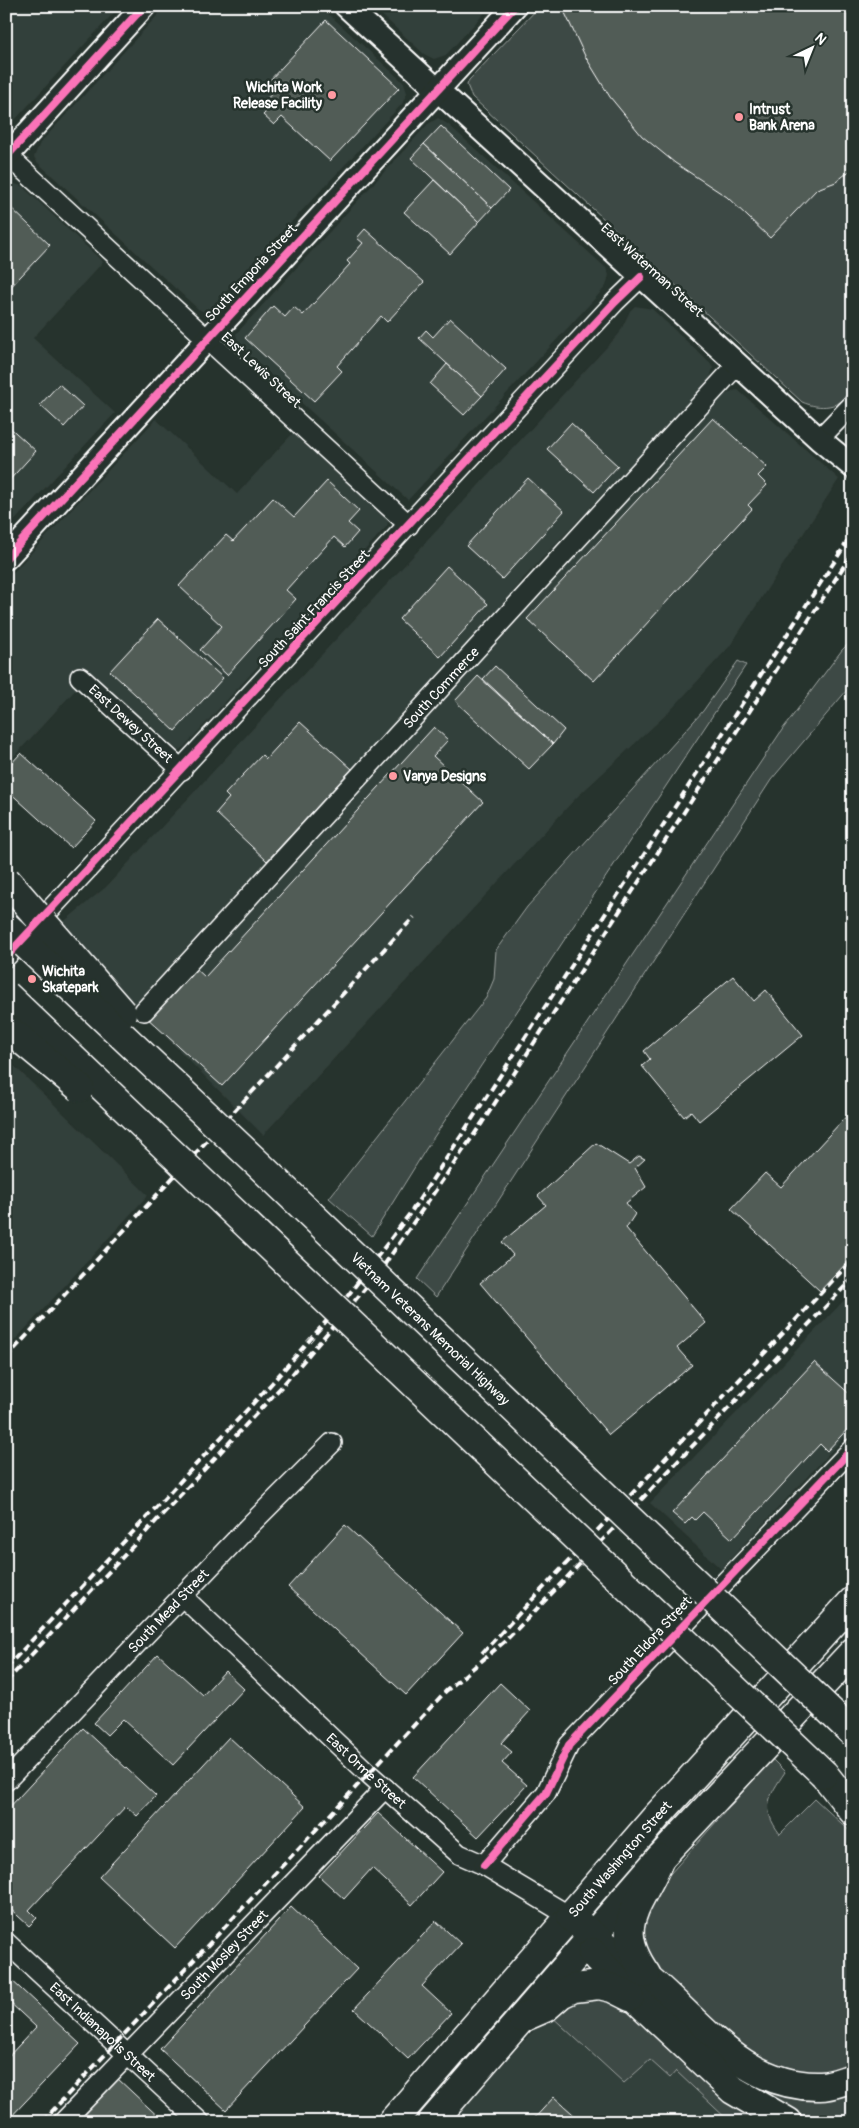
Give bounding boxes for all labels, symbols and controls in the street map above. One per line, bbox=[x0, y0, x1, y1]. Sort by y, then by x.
north arrow bbox=[786, 22, 836, 72]
text: N bbox=[811, 29, 830, 48]
place label: Wichita Work Release Facility bbox=[233, 79, 322, 112]
marker: Wichita Work Release Facility bbox=[326, 89, 338, 101]
place label: Intrust Bank Arena bbox=[749, 101, 815, 134]
marker: Intrust Bank Arena bbox=[733, 111, 745, 123]
street label: East Waterman Street bbox=[597, 220, 707, 321]
street label: South Emporia Street bbox=[202, 221, 301, 325]
street label: East Lewis Street bbox=[218, 329, 305, 411]
street label: South Saint Francis Street bbox=[255, 546, 374, 672]
street label: South Commerce bbox=[399, 643, 483, 732]
street label: East Dewey Street bbox=[85, 681, 177, 766]
place label: Vanya Designs bbox=[403, 768, 487, 785]
marker: Vanya Designs bbox=[387, 770, 399, 782]
place label: Wichita Skatepark bbox=[42, 963, 99, 996]
marker: Wichita Skatepark bbox=[26, 973, 38, 985]
street label: Vietnam Veterans Memorial Highway bbox=[347, 1249, 513, 1409]
street label: South Mead Street bbox=[124, 1565, 212, 1656]
street label: South Eldora Street bbox=[604, 1593, 696, 1689]
street label: East Orme Street bbox=[323, 1729, 410, 1812]
street label: South Washington Street bbox=[565, 1797, 675, 1921]
street label: South Mosley Street bbox=[177, 1906, 272, 2004]
street label: East Indianapolis Street bbox=[46, 1979, 159, 2085]

